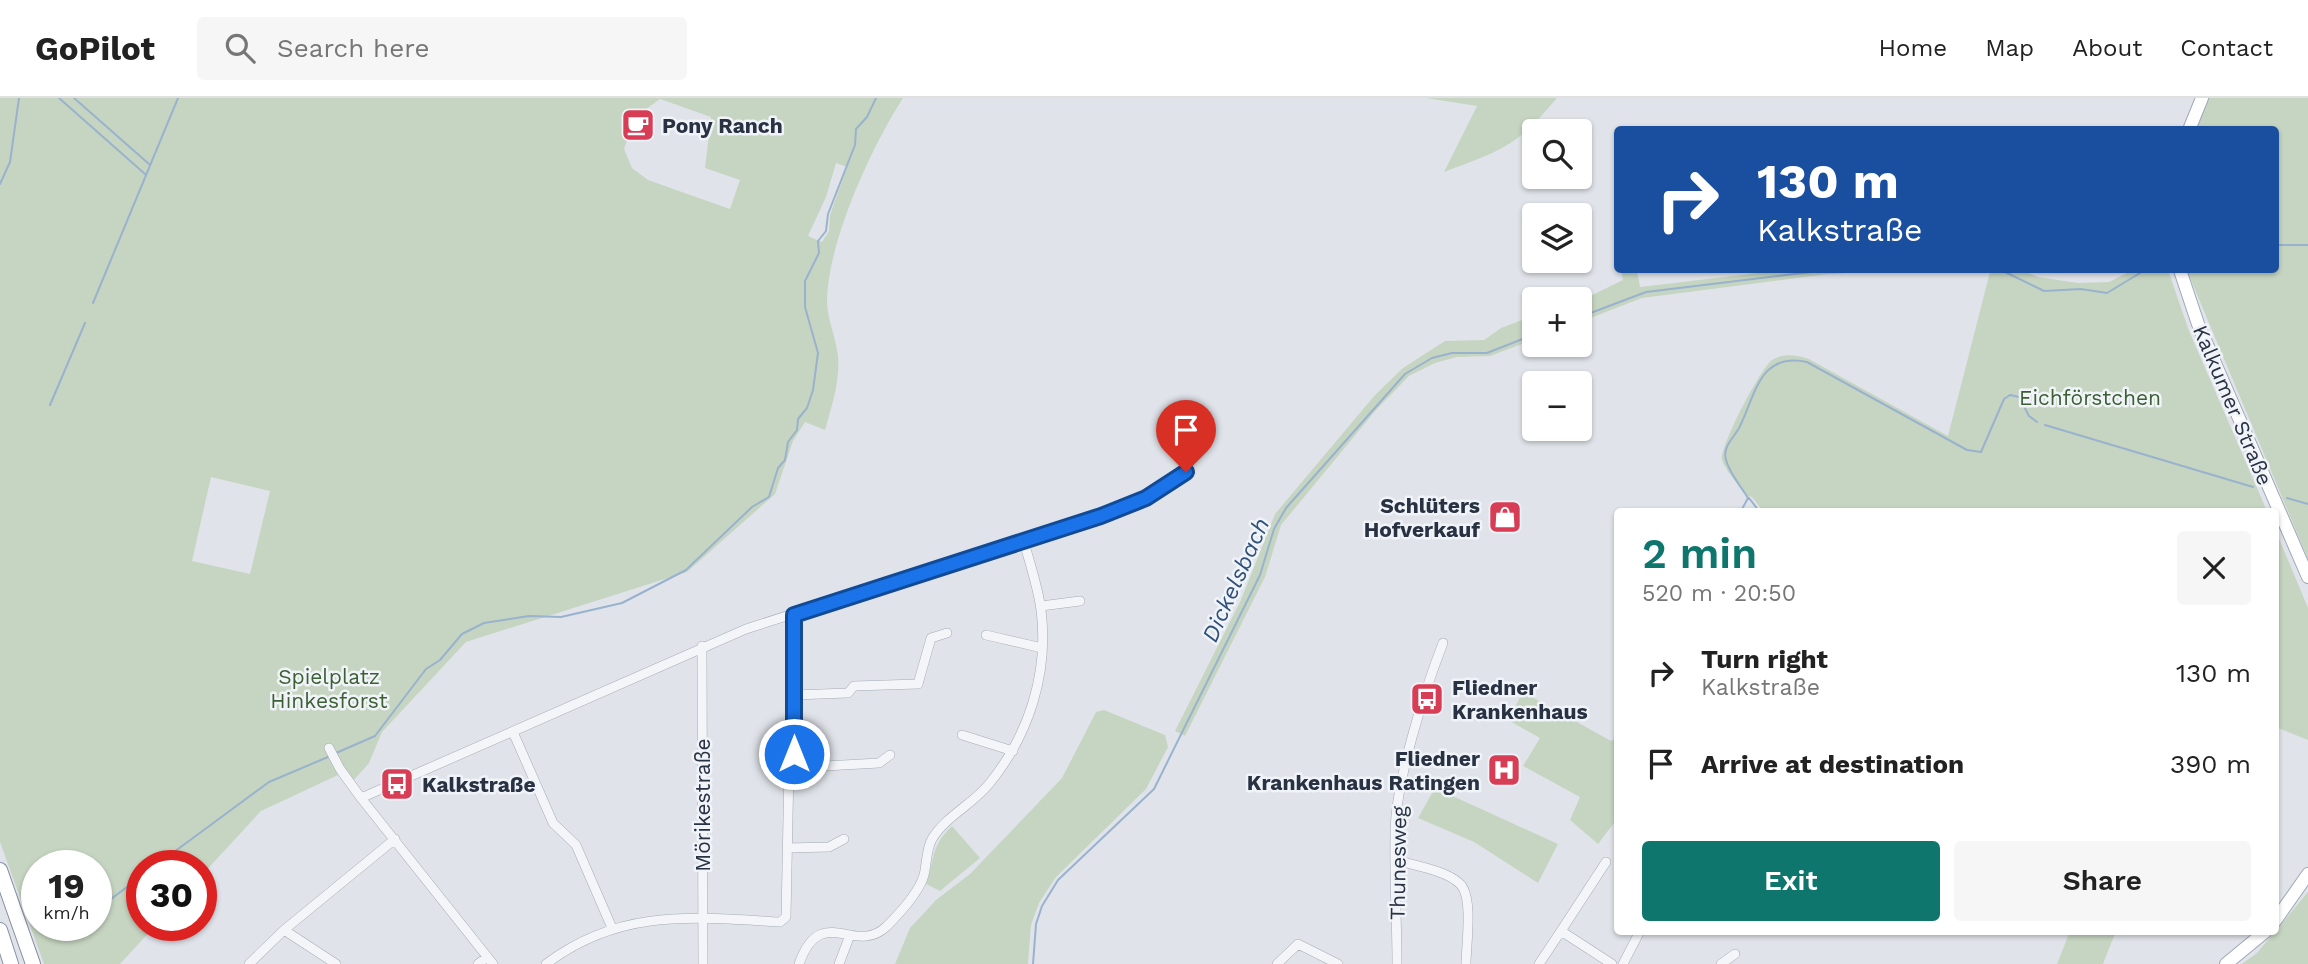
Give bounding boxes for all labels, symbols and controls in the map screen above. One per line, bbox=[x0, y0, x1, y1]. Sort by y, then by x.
search box bbox=[197, 17, 687, 80]
text: GoPilot bbox=[35, 29, 155, 68]
icon: search bbox=[221, 29, 259, 67]
text: Search here bbox=[277, 33, 429, 63]
text: Home bbox=[1879, 34, 1947, 62]
text: Map bbox=[1985, 34, 2034, 62]
text: About bbox=[2072, 34, 2142, 62]
text: Contact bbox=[2180, 34, 2273, 62]
cafe icon: Pony Ranch bbox=[619, 106, 657, 144]
place label: Pony Ranch bbox=[662, 113, 783, 138]
map controls bbox=[1522, 119, 1592, 441]
button: search bbox=[1522, 119, 1592, 189]
text: 130 m bbox=[1757, 152, 1899, 210]
icon: right bbox=[1642, 154, 1733, 245]
button: layers bbox=[1522, 203, 1592, 273]
text: Kalkstraße bbox=[1757, 211, 1922, 249]
button: + bbox=[1522, 287, 1592, 357]
street label: Kalkumer Straße bbox=[2188, 321, 2278, 489]
button: − bbox=[1522, 371, 1592, 441]
park label: Eichförstchen bbox=[2019, 385, 2161, 410]
pin bbox=[1156, 400, 1216, 472]
icon: arrive bbox=[1167, 411, 1205, 449]
place label: Schlüters Hofverkauf bbox=[1364, 493, 1480, 542]
shop icon: Schlüters Hofverkauf bbox=[1486, 498, 1524, 536]
water label: Dickelsbach bbox=[1197, 514, 1275, 646]
text: 2 min bbox=[1642, 529, 1757, 578]
button: close bbox=[2177, 531, 2251, 605]
text: 520 m · 20:50 bbox=[1642, 580, 1796, 607]
text: Turn right bbox=[1701, 644, 1828, 674]
icon: right bbox=[1642, 654, 1680, 692]
text: 130 m bbox=[2176, 658, 2251, 688]
park label: Spielplatz Hinkesforst bbox=[270, 664, 388, 713]
text: Kalkstraße bbox=[1701, 674, 1820, 701]
place label: Fliedner Krankenhaus bbox=[1452, 675, 1588, 724]
bus stop icon: Fliedner Krankenhaus bbox=[1408, 680, 1446, 718]
position arrow bbox=[757, 717, 831, 791]
street label: Mörikestraße bbox=[690, 738, 715, 872]
icon: arrive bbox=[1642, 745, 1680, 783]
place label: Fliedner Krankenhaus Ratingen bbox=[1247, 746, 1480, 795]
text: Arrive at destination bbox=[1701, 749, 1964, 779]
text: 390 m bbox=[2170, 749, 2251, 779]
hospital icon: Fliedner Krankenhaus Ratingen bbox=[1485, 751, 1523, 789]
bus stop icon: Kalkstraße bbox=[378, 765, 416, 803]
place label: Kalkstraße bbox=[422, 772, 536, 797]
street label: Thunesweg bbox=[1385, 805, 1412, 920]
button: Exit bbox=[1642, 841, 1940, 921]
button: Share bbox=[1954, 841, 2251, 921]
speed limit sign: 30 bbox=[126, 850, 217, 941]
text: 19 bbox=[48, 865, 85, 907]
text: km/h bbox=[43, 902, 90, 923]

